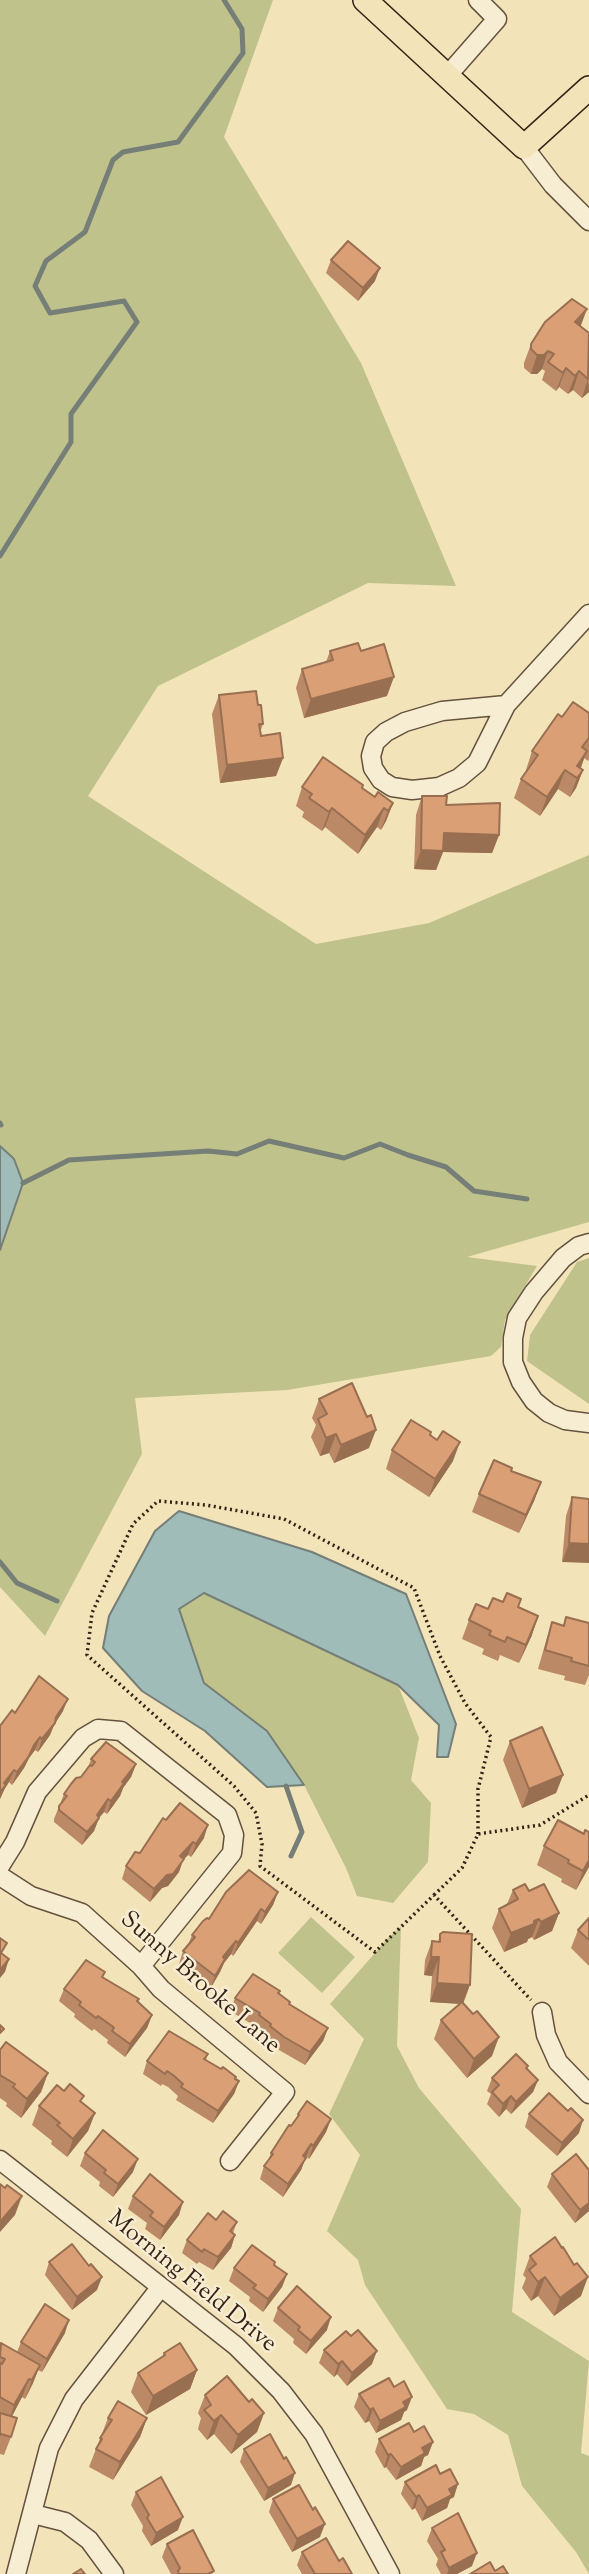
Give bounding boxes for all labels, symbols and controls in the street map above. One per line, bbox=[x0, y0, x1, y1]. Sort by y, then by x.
street label: Sunny Brooke Lane bbox=[113, 1907, 285, 2061]
street label: Morning Field Drive bbox=[101, 2206, 281, 2360]

